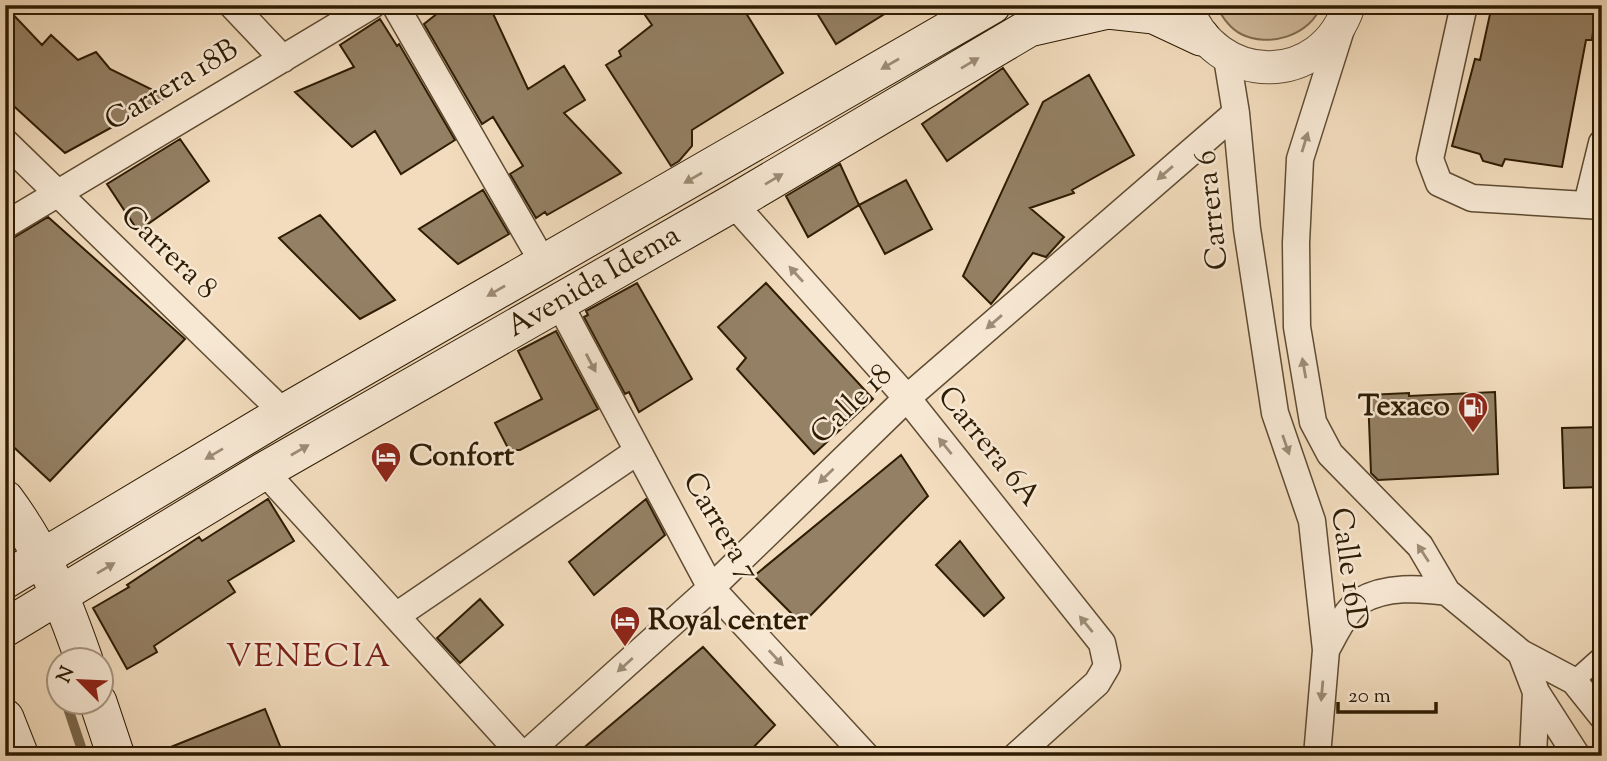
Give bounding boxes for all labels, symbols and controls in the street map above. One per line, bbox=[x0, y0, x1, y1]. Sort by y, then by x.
street label: Carrera 18B bbox=[97, 29, 247, 143]
one-way arrow bbox=[960, 57, 980, 69]
one-way arrow bbox=[880, 58, 900, 70]
one-way arrow bbox=[1301, 131, 1311, 152]
street label: Carrera 6 bbox=[1185, 148, 1241, 272]
one-way arrow bbox=[1157, 165, 1174, 180]
one-way arrow bbox=[683, 171, 703, 183]
one-way arrow bbox=[764, 173, 784, 185]
street label: Carrera 8 bbox=[110, 196, 226, 310]
street label: Avenida Idema bbox=[499, 215, 689, 349]
one-way arrow bbox=[789, 265, 804, 282]
one-way arrow bbox=[486, 285, 505, 297]
one-way arrow bbox=[985, 314, 1002, 330]
one-way arrow bbox=[585, 353, 597, 373]
street label: Calle 18 bbox=[801, 355, 903, 455]
one-way arrow bbox=[1298, 357, 1309, 379]
street label: Carrera 6A bbox=[926, 378, 1050, 516]
place label: Texaco bbox=[1358, 386, 1450, 429]
fuel station icon: Texaco bbox=[1456, 390, 1490, 434]
one-way arrow bbox=[1281, 434, 1292, 455]
place label: Confort bbox=[409, 436, 515, 479]
one-way arrow bbox=[937, 437, 952, 455]
hotel icon: Confort bbox=[369, 440, 403, 484]
one-way arrow bbox=[291, 444, 310, 456]
one-way arrow bbox=[205, 448, 224, 461]
street label: Carrera 7 bbox=[671, 464, 769, 590]
one-way arrow bbox=[818, 468, 835, 484]
street label: Calle 16D bbox=[1318, 505, 1378, 633]
one-way arrow bbox=[1417, 543, 1430, 563]
one-way arrow bbox=[96, 561, 115, 574]
place label: Royal center bbox=[648, 600, 809, 643]
hotel icon: Royal center bbox=[608, 604, 642, 648]
one-way arrow bbox=[1079, 615, 1094, 633]
district label: VENECIA bbox=[226, 635, 392, 681]
north arrow bbox=[46, 646, 116, 716]
one-way arrow bbox=[767, 649, 783, 666]
one-way arrow bbox=[616, 657, 633, 673]
text: N bbox=[51, 663, 82, 688]
scale bar bbox=[1338, 670, 1436, 714]
one-way arrow bbox=[1316, 681, 1327, 703]
text: 20 m bbox=[1348, 682, 1391, 712]

